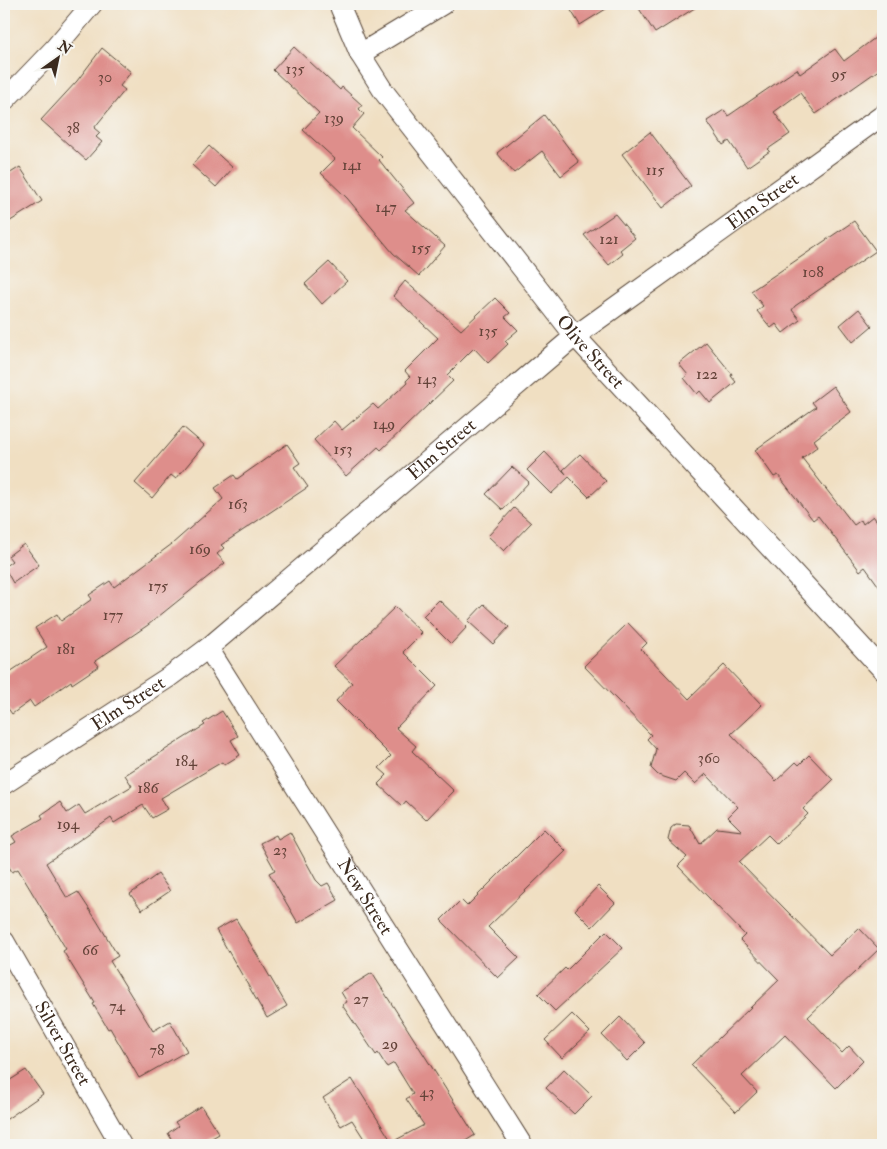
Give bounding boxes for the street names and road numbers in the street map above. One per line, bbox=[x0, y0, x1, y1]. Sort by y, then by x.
street label: Elm Street bbox=[722, 167, 804, 235]
street label: Olive Street bbox=[551, 310, 630, 394]
street label: Elm Street bbox=[402, 413, 481, 485]
street label: Elm Street bbox=[87, 671, 170, 736]
street label: New Street bbox=[332, 854, 398, 939]
street label: Silver Street bbox=[29, 997, 96, 1090]

